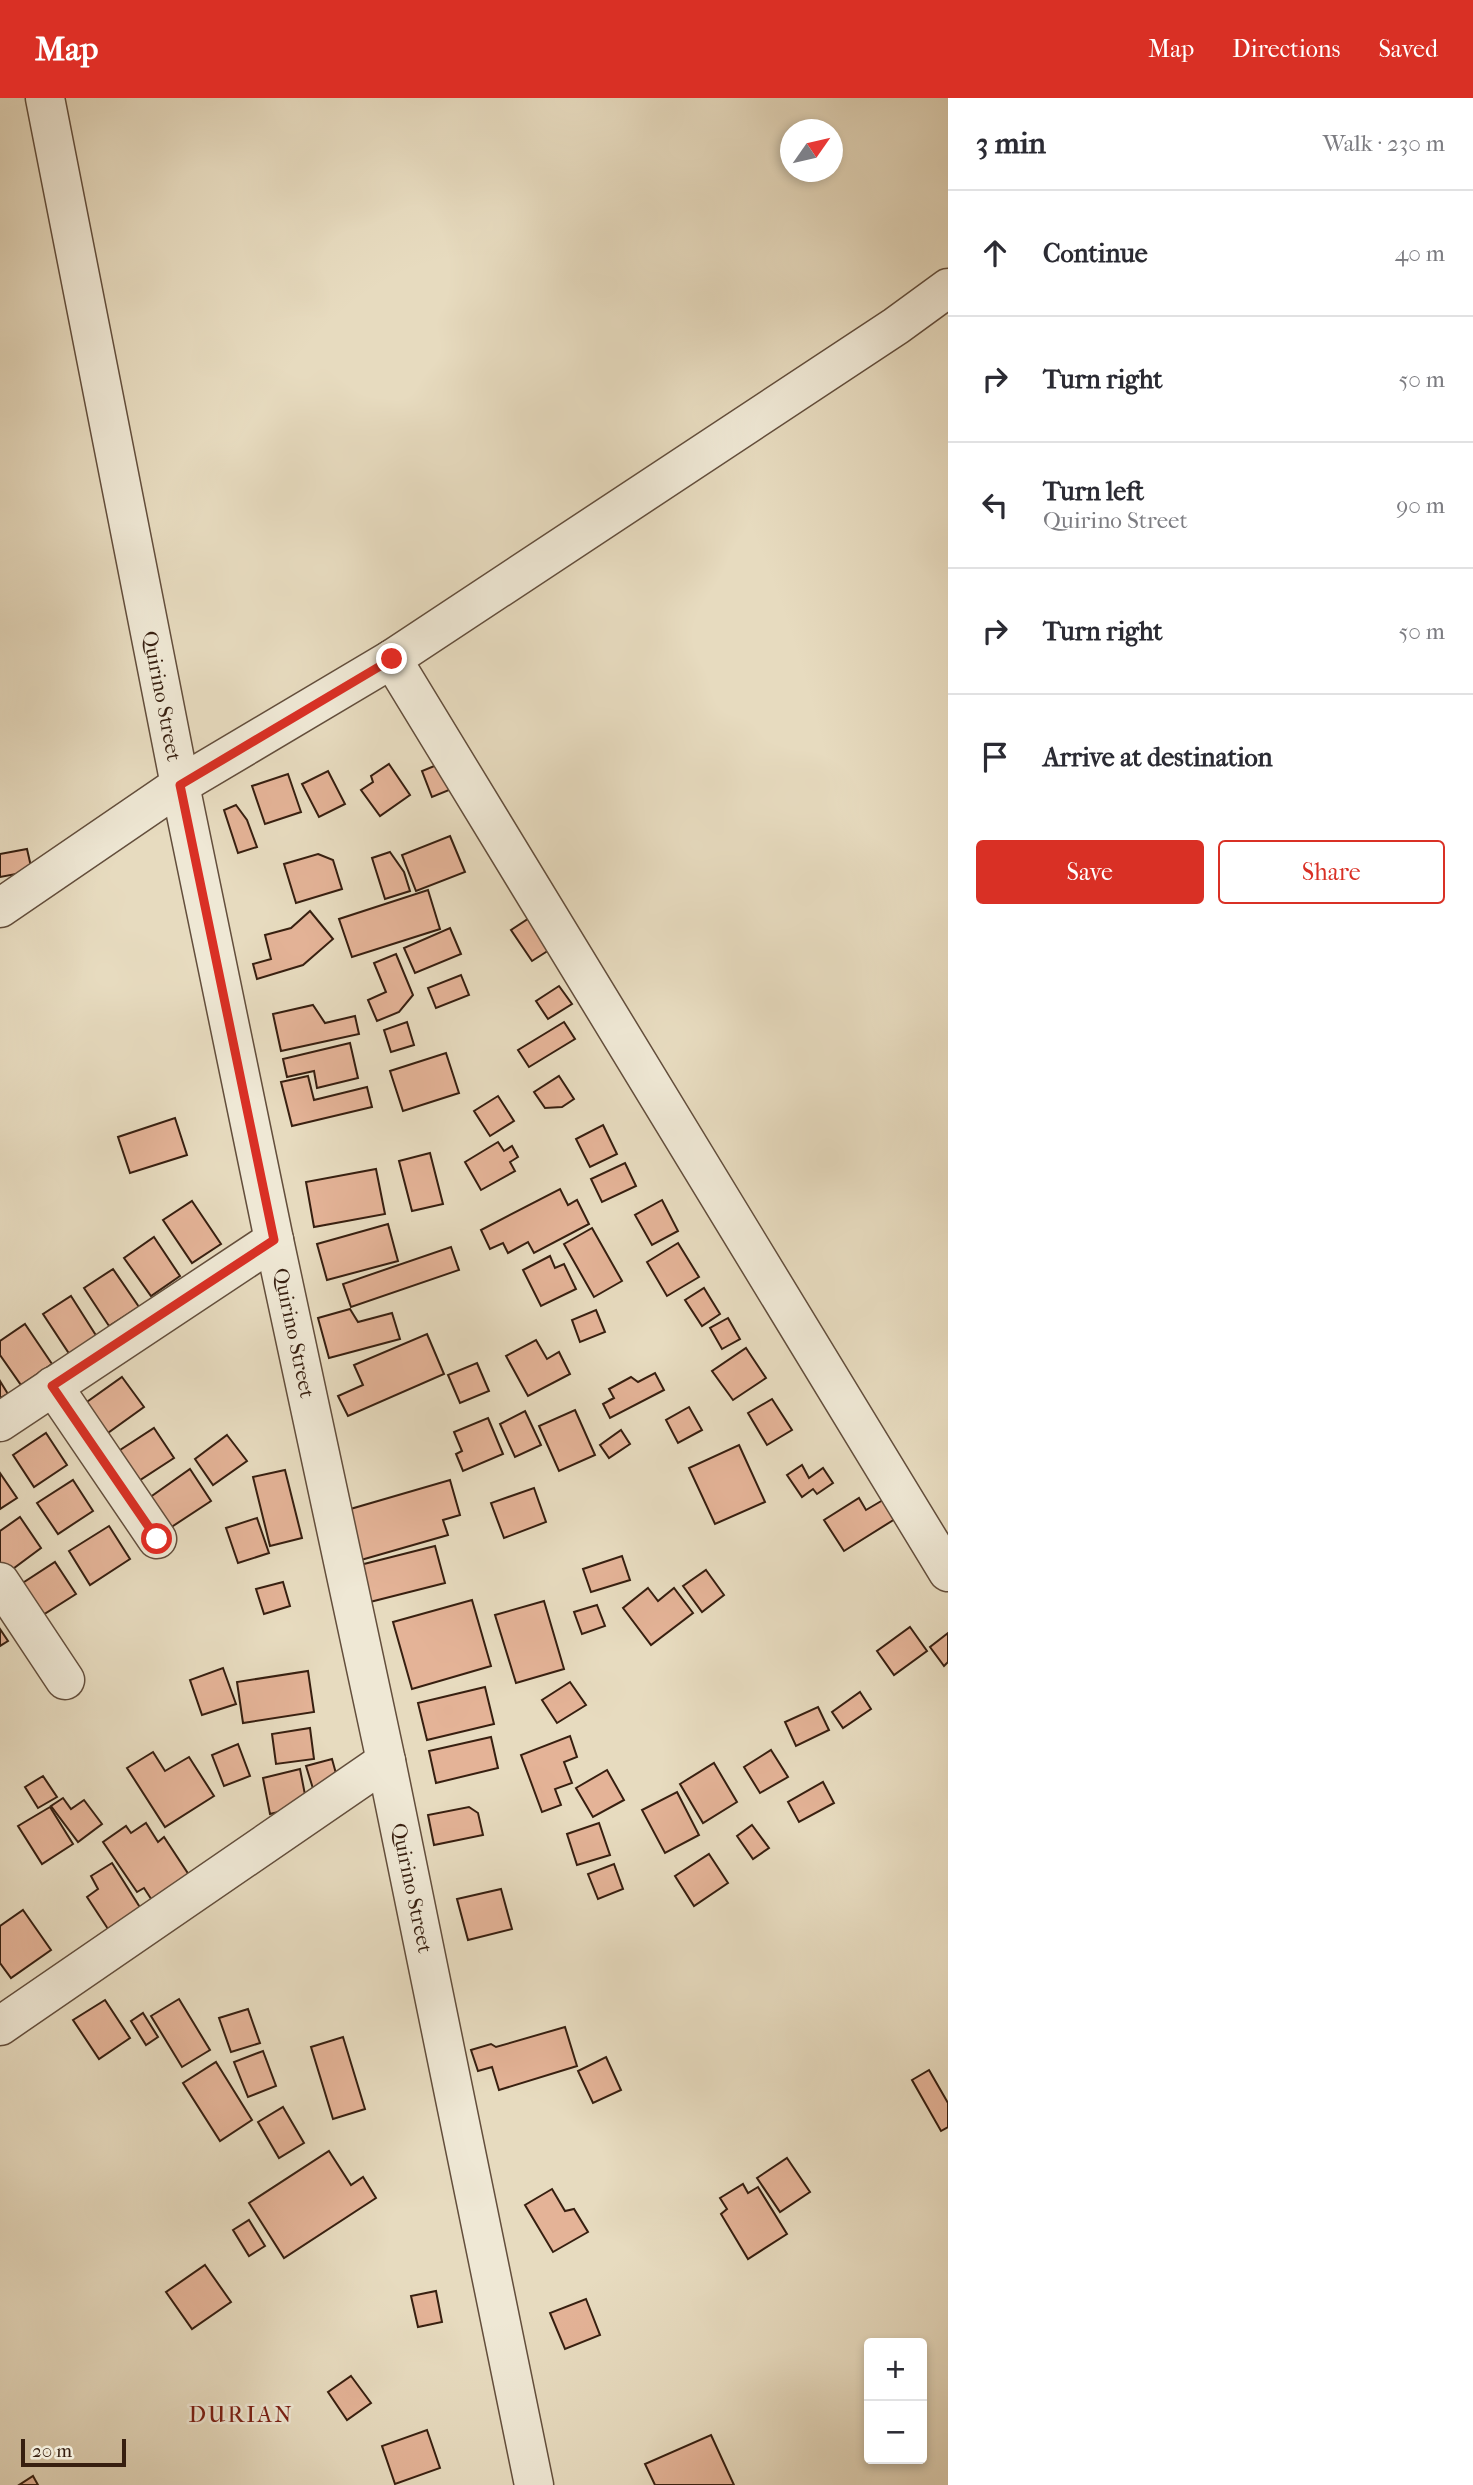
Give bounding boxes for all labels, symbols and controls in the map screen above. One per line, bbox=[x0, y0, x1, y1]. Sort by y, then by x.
text: Map bbox=[35, 30, 98, 69]
text: Map bbox=[1148, 35, 1194, 63]
text: Directions bbox=[1232, 35, 1340, 63]
text: Saved bbox=[1378, 35, 1438, 63]
north arrow bbox=[780, 119, 843, 182]
text: 3 min bbox=[976, 126, 1046, 161]
text: Walk · 230 m bbox=[1323, 130, 1445, 157]
icon: ahead bbox=[976, 234, 1014, 272]
text: Continue bbox=[1043, 238, 1148, 269]
text: 40 m bbox=[1395, 240, 1445, 267]
icon: right bbox=[976, 360, 1014, 398]
text: Turn right bbox=[1043, 364, 1163, 395]
text: 50 m bbox=[1398, 366, 1445, 393]
text: Turn left bbox=[1043, 476, 1144, 507]
icon: left bbox=[976, 486, 1014, 524]
text: 90 m bbox=[1396, 492, 1445, 519]
text: Quirino Street bbox=[1043, 507, 1188, 534]
icon: right bbox=[976, 612, 1014, 650]
text: Turn right bbox=[1043, 616, 1163, 647]
text: 50 m bbox=[1398, 618, 1445, 645]
street label: Quirino Street bbox=[138, 629, 186, 764]
route end bbox=[376, 643, 407, 674]
icon: arrive bbox=[976, 738, 1014, 776]
text: Arrive at destination bbox=[1043, 742, 1273, 773]
button: Save bbox=[976, 840, 1204, 904]
button: Share bbox=[1218, 840, 1445, 904]
street label: Quirino Street bbox=[269, 1266, 320, 1401]
route start bbox=[141, 1523, 172, 1554]
street label: Quirino Street bbox=[387, 1821, 438, 1956]
map controls bbox=[864, 2338, 927, 2464]
button: + bbox=[864, 2338, 927, 2401]
district label: DURIAN bbox=[188, 2401, 294, 2428]
button: − bbox=[864, 2401, 927, 2464]
scale bar bbox=[21, 2436, 126, 2468]
text: 20 m bbox=[32, 2440, 72, 2462]

